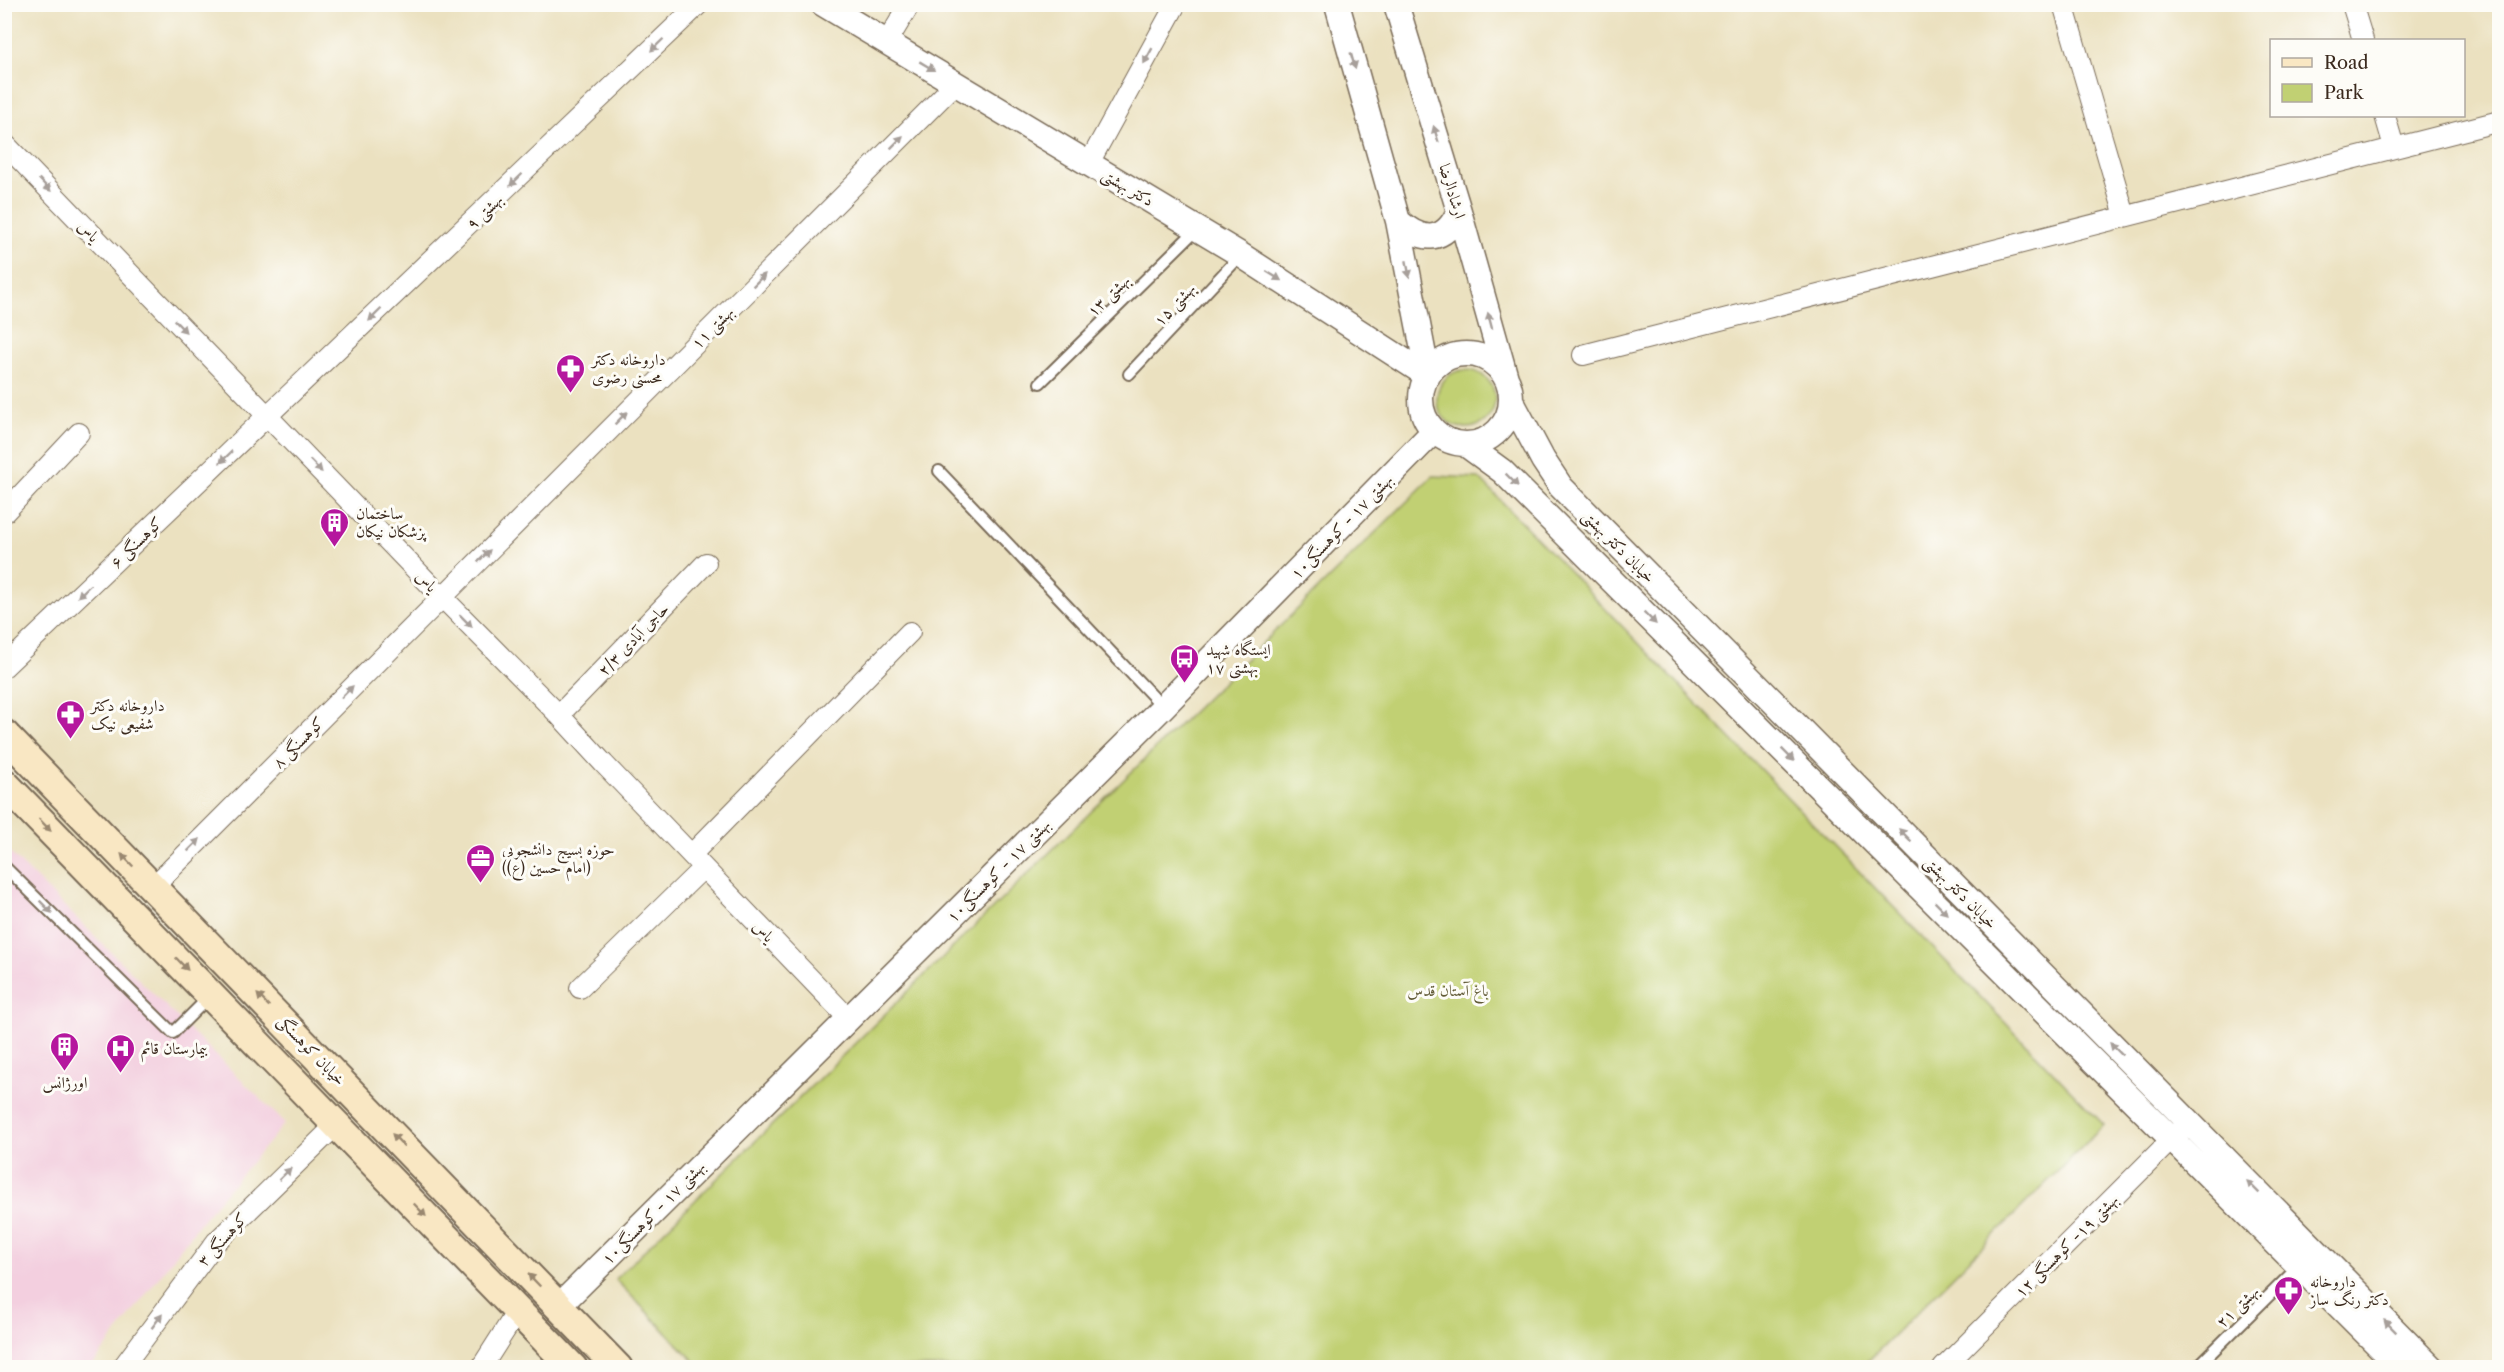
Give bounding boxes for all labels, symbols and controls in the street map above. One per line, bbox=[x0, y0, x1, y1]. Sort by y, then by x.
one-way arrow bbox=[649, 38, 664, 52]
legend bbox=[2270, 39, 2465, 117]
one-way arrow bbox=[1143, 48, 1153, 65]
one-way arrow bbox=[1349, 52, 1358, 70]
text: Road bbox=[2324, 52, 2369, 74]
one-way arrow bbox=[919, 61, 935, 72]
text: Park bbox=[2324, 82, 2365, 104]
one-way arrow bbox=[1431, 125, 1440, 143]
one-way arrow bbox=[890, 134, 904, 149]
street label: ارشادالرضا bbox=[1435, 161, 1471, 221]
street label: دکتر بهشتی bbox=[1097, 164, 1158, 212]
one-way arrow bbox=[509, 172, 523, 186]
one-way arrow bbox=[38, 178, 52, 193]
street label: بهشتی ۹ bbox=[462, 189, 508, 235]
street label: یاس bbox=[73, 216, 105, 247]
one-way arrow bbox=[1404, 260, 1413, 279]
street label: بهشتی ۱۳ bbox=[1082, 270, 1135, 322]
one-way arrow bbox=[1266, 271, 1282, 282]
one-way arrow bbox=[752, 273, 766, 287]
street label: بهشتی ۱۵ bbox=[1149, 278, 1201, 331]
street label: بهشتی ۱۱ bbox=[686, 301, 739, 354]
one-way arrow bbox=[368, 307, 382, 321]
one-way arrow bbox=[1485, 312, 1494, 330]
one-way arrow bbox=[173, 318, 187, 332]
place label: داروخانه دکتر محسنی رضوی bbox=[590, 349, 666, 389]
pharmacy icon: داروخانه دکتر محسنی رضوی bbox=[555, 352, 587, 394]
one-way arrow bbox=[614, 411, 628, 425]
one-way arrow bbox=[218, 450, 233, 464]
one-way arrow bbox=[308, 459, 322, 473]
street label: بهشتی ۱۷ - کوهسنگی۱۰ bbox=[1286, 469, 1398, 584]
one-way arrow bbox=[1504, 473, 1518, 487]
place label: ساختمان پزشکان نیکان bbox=[356, 503, 427, 542]
street label: خیابان دکتر بهشتی bbox=[1577, 505, 1660, 588]
building icon: ساختمان پزشکان نیکان bbox=[319, 506, 351, 548]
street label: کوهسنگی ۶ bbox=[106, 512, 168, 573]
one-way arrow bbox=[476, 549, 490, 563]
street label: یاس bbox=[411, 566, 443, 597]
one-way arrow bbox=[77, 584, 92, 598]
street label: حاجی آبادی ۲/۳ bbox=[593, 598, 673, 680]
one-way arrow bbox=[1642, 610, 1656, 624]
one-way arrow bbox=[459, 614, 473, 629]
place label: ایستگاه شهید بهشتی ۱۷ bbox=[1206, 639, 1271, 679]
bus stop icon: ایستگاه شهید بهشتی ۱۷ bbox=[1169, 642, 1201, 684]
one-way arrow bbox=[340, 685, 354, 700]
place label: داروخانه دکتر شفیعی نیک bbox=[89, 695, 165, 735]
pharmacy icon: داروخانه دکتر شفیعی نیک bbox=[54, 698, 86, 740]
street label: کوهسنگی ۸ bbox=[268, 712, 330, 774]
one-way arrow bbox=[1780, 748, 1794, 762]
street label: بهشتی ۱۷ - کوهسنگی۱۰ bbox=[942, 814, 1055, 927]
one-way arrow bbox=[38, 817, 52, 831]
one-way arrow bbox=[1899, 829, 1913, 843]
one-way arrow bbox=[187, 838, 202, 852]
place label: حوزه بسیج دانشجویی (امام حسین (ع)) bbox=[502, 839, 615, 882]
office icon: حوزه بسیج دانشجویی (امام حسین (ع)) bbox=[465, 842, 497, 884]
street label: خیابان دکتر بهشتی bbox=[1919, 851, 2002, 934]
one-way arrow bbox=[120, 852, 134, 867]
one-way arrow bbox=[39, 900, 53, 914]
one-way arrow bbox=[1934, 900, 1948, 915]
street label: یاس bbox=[748, 916, 780, 947]
one-way arrow bbox=[174, 957, 188, 971]
park label: باغ آستان قدس bbox=[1407, 980, 1489, 1004]
one-way arrow bbox=[256, 993, 270, 1007]
street label: خیابان کوهسنگی bbox=[272, 1011, 350, 1091]
building icon: اورژانس bbox=[49, 1030, 81, 1072]
hospital icon: بیمارستان قائم bbox=[104, 1032, 136, 1074]
place label: بیمارستان قائم bbox=[141, 1038, 208, 1063]
one-way arrow bbox=[2110, 1042, 2124, 1056]
place label: اورژانس bbox=[43, 1072, 88, 1093]
one-way arrow bbox=[392, 1133, 406, 1147]
street label: بهشتی ۱۷ - کوهسنگی۱۰ bbox=[597, 1156, 710, 1269]
one-way arrow bbox=[277, 1168, 291, 1182]
one-way arrow bbox=[2247, 1181, 2261, 1195]
street label: بهشتی ۱۹- کوهسنگی ۱۲ bbox=[2010, 1189, 2123, 1302]
one-way arrow bbox=[413, 1202, 427, 1217]
street label: کوهسنگی ۳ bbox=[193, 1208, 253, 1271]
place label: داروخانه دکتر رنگ ساز bbox=[2308, 1271, 2389, 1309]
one-way arrow bbox=[528, 1273, 541, 1288]
pharmacy icon: داروخانه دکتر رنگ ساز bbox=[2273, 1274, 2305, 1316]
street label: بهشتی ۲۱ bbox=[2211, 1281, 2264, 1333]
one-way arrow bbox=[150, 1313, 162, 1328]
one-way arrow bbox=[2384, 1319, 2398, 1333]

